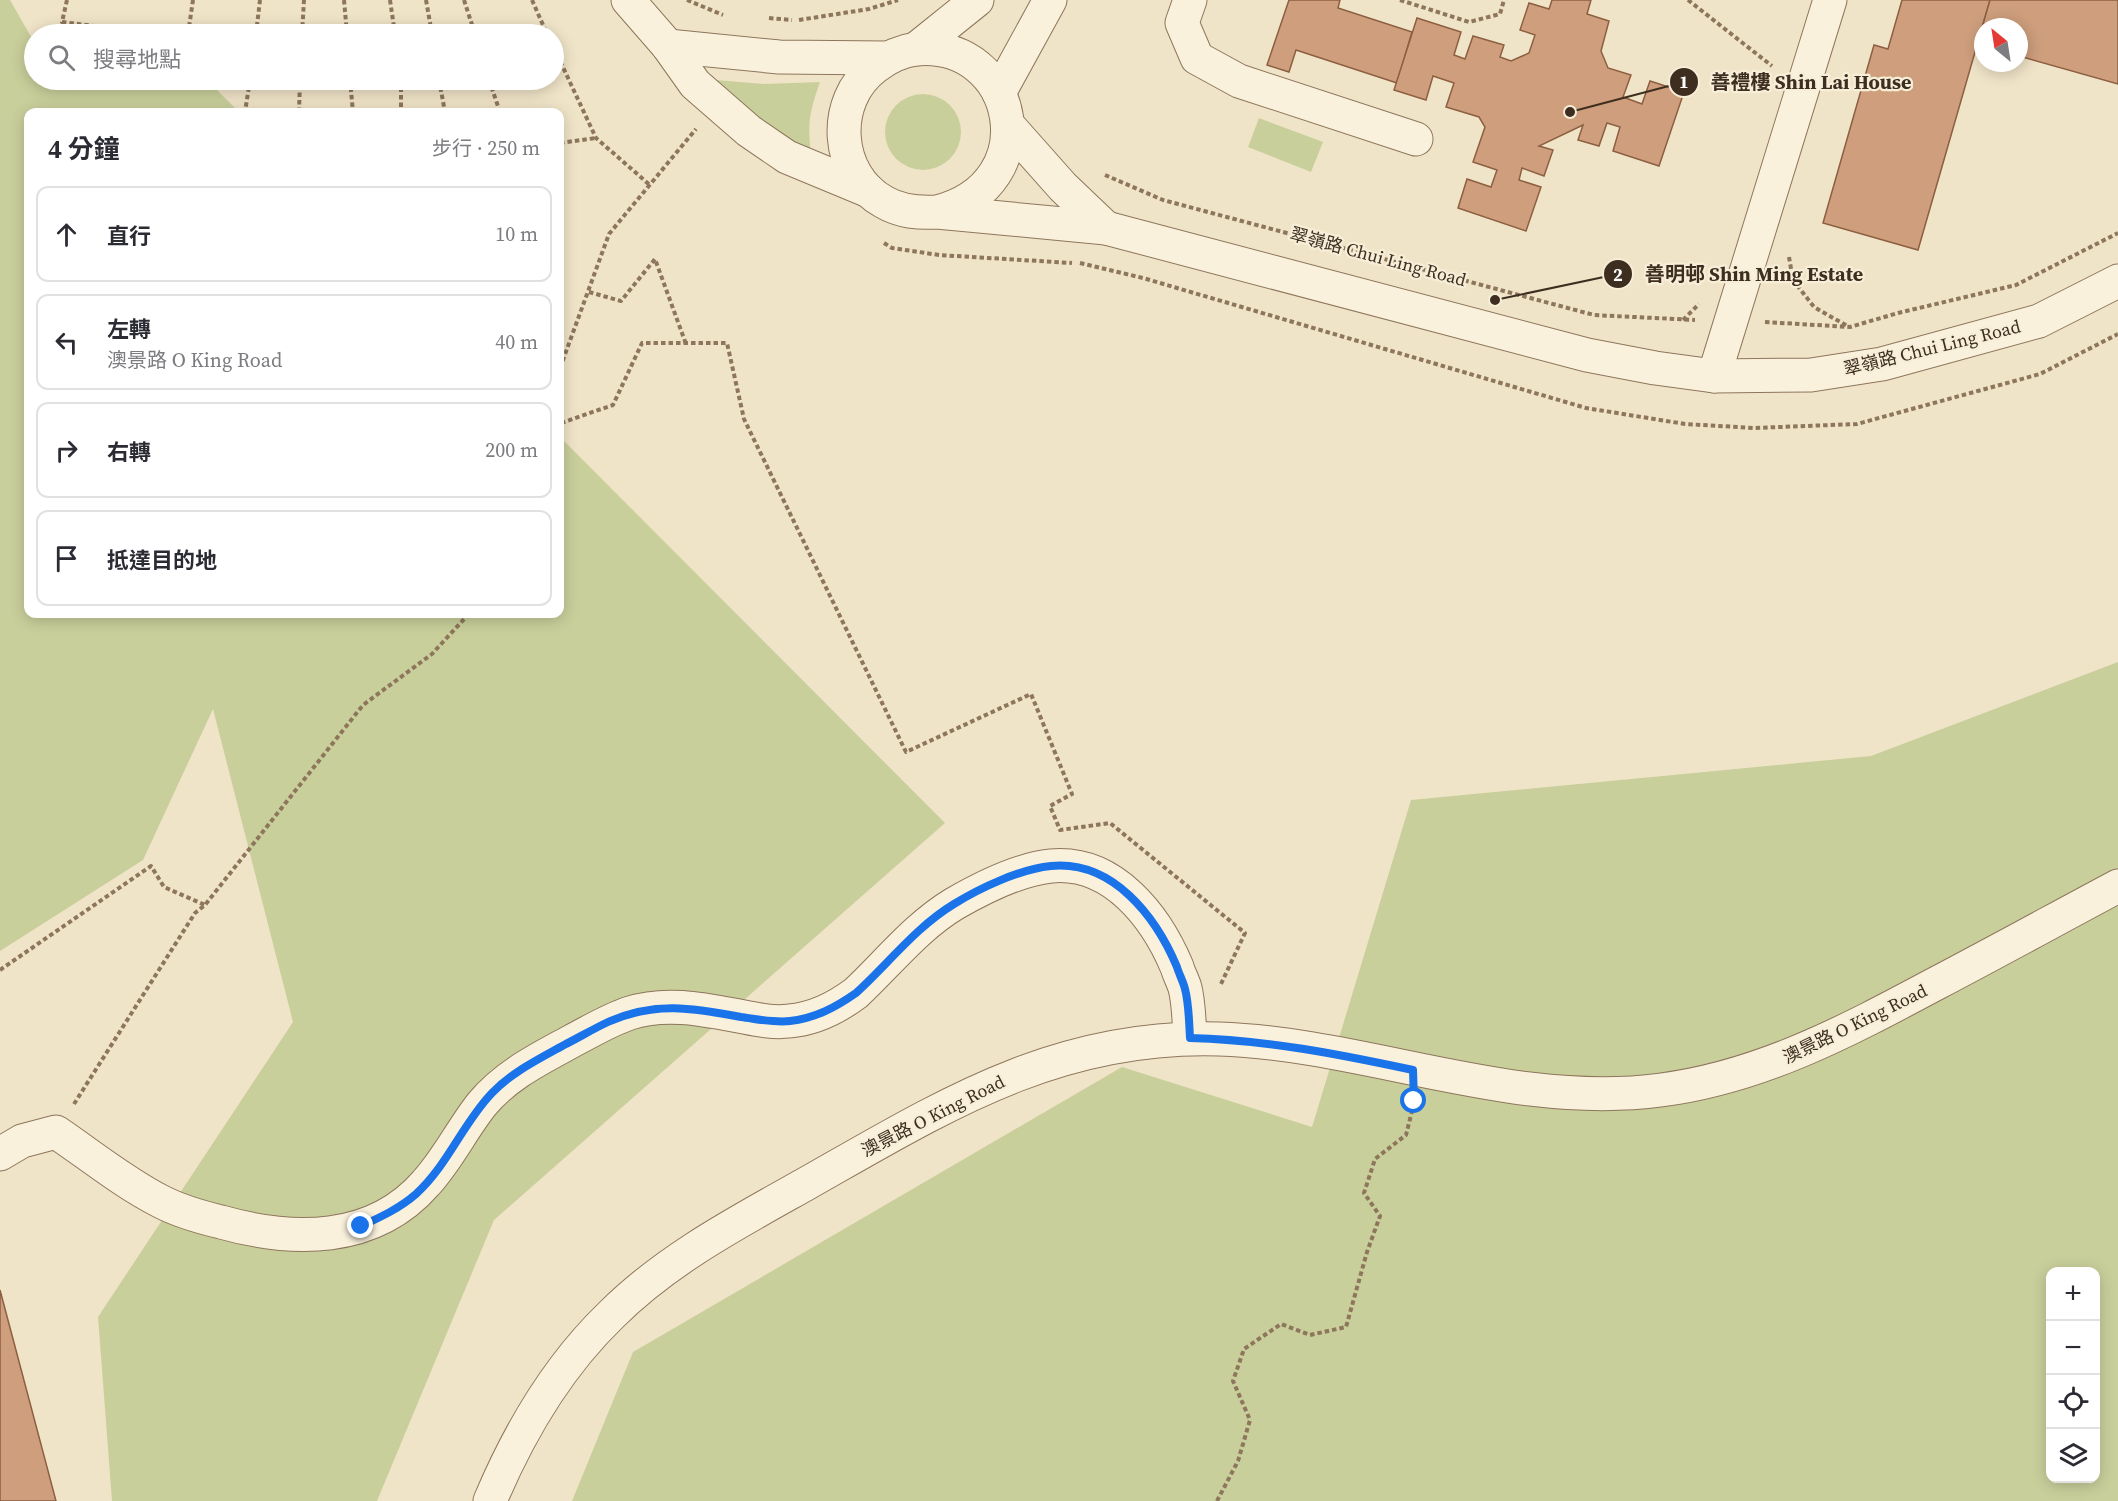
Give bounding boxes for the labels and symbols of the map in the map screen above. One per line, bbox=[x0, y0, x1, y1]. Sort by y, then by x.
north arrow bbox=[1974, 18, 2028, 72]
callout: 善禮樓 Shin Lai House bbox=[1669, 63, 1924, 101]
text: 善禮樓 Shin Lai House bbox=[1711, 68, 1911, 96]
text: 1 bbox=[1679, 69, 1689, 94]
street label: 翠嶺路 Chui Ling Road bbox=[1287, 221, 1469, 292]
callout: 善明邨 Shin Ming Estate bbox=[1603, 255, 1875, 293]
text: 善明邨 Shin Ming Estate bbox=[1645, 260, 1863, 288]
text: 2 bbox=[1613, 262, 1623, 287]
street label: 翠嶺路 Chui Ling Road bbox=[1841, 313, 2023, 382]
street label: 澳景路 O King Road bbox=[1778, 978, 1931, 1069]
street label: 澳景路 O King Road bbox=[857, 1069, 1009, 1162]
route start bbox=[1400, 1087, 1426, 1113]
route end bbox=[347, 1212, 373, 1238]

